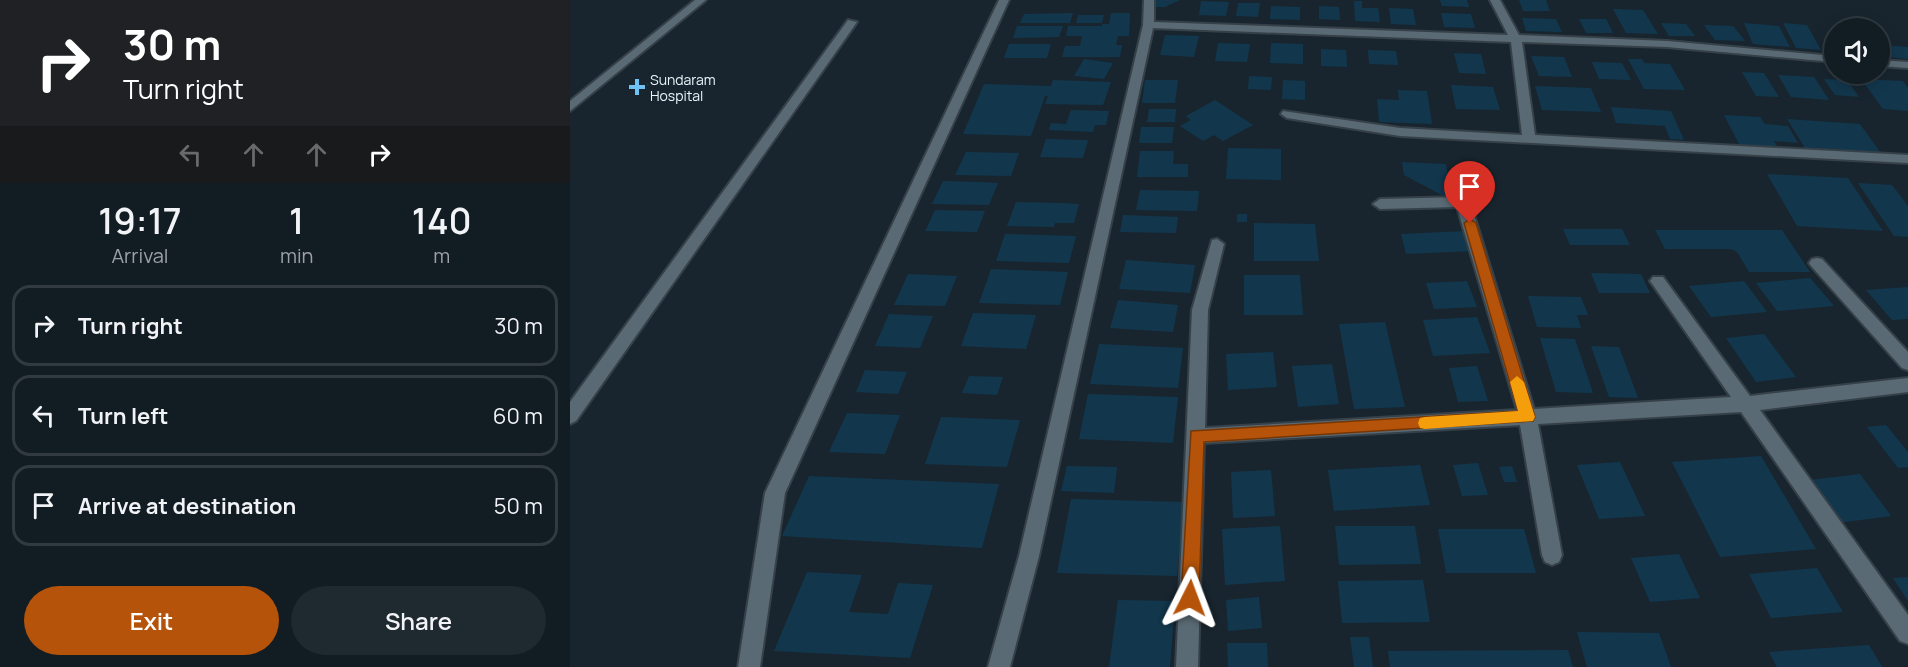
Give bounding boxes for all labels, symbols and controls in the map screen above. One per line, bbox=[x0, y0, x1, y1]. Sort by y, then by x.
text: 30 m bbox=[123, 15, 221, 73]
map controls bbox=[1824, 18, 1890, 84]
button: sound bbox=[1824, 18, 1890, 84]
icon: right bbox=[24, 24, 102, 102]
text: Turn right bbox=[123, 70, 244, 107]
place label: Sundaram Hospital bbox=[650, 70, 716, 105]
marker: Sundaram Hospital bbox=[628, 78, 646, 96]
icon: left bbox=[174, 138, 207, 171]
icon: ahead bbox=[237, 138, 270, 171]
icon: ahead bbox=[300, 138, 333, 171]
icon: right bbox=[363, 138, 396, 171]
pin bbox=[1444, 161, 1495, 223]
icon: arrive bbox=[1453, 170, 1486, 203]
text: 19:17 bbox=[98, 196, 182, 245]
text: 1 bbox=[289, 196, 304, 245]
text: 140 bbox=[412, 196, 472, 245]
text: Arrival bbox=[111, 242, 169, 269]
text: min bbox=[280, 242, 313, 269]
text: m bbox=[433, 242, 450, 269]
icon: right bbox=[27, 309, 60, 342]
text: Turn right bbox=[78, 311, 183, 341]
text: 30 m bbox=[494, 311, 543, 341]
icon: left bbox=[27, 399, 60, 432]
text: Turn left bbox=[78, 401, 168, 431]
text: 60 m bbox=[493, 401, 543, 431]
icon: arrive bbox=[27, 489, 60, 522]
text: Arrive at destination bbox=[78, 491, 296, 521]
text: 50 m bbox=[494, 491, 543, 521]
position arrow bbox=[1158, 566, 1222, 630]
button: Exit bbox=[24, 586, 279, 655]
button: Share bbox=[291, 586, 546, 655]

